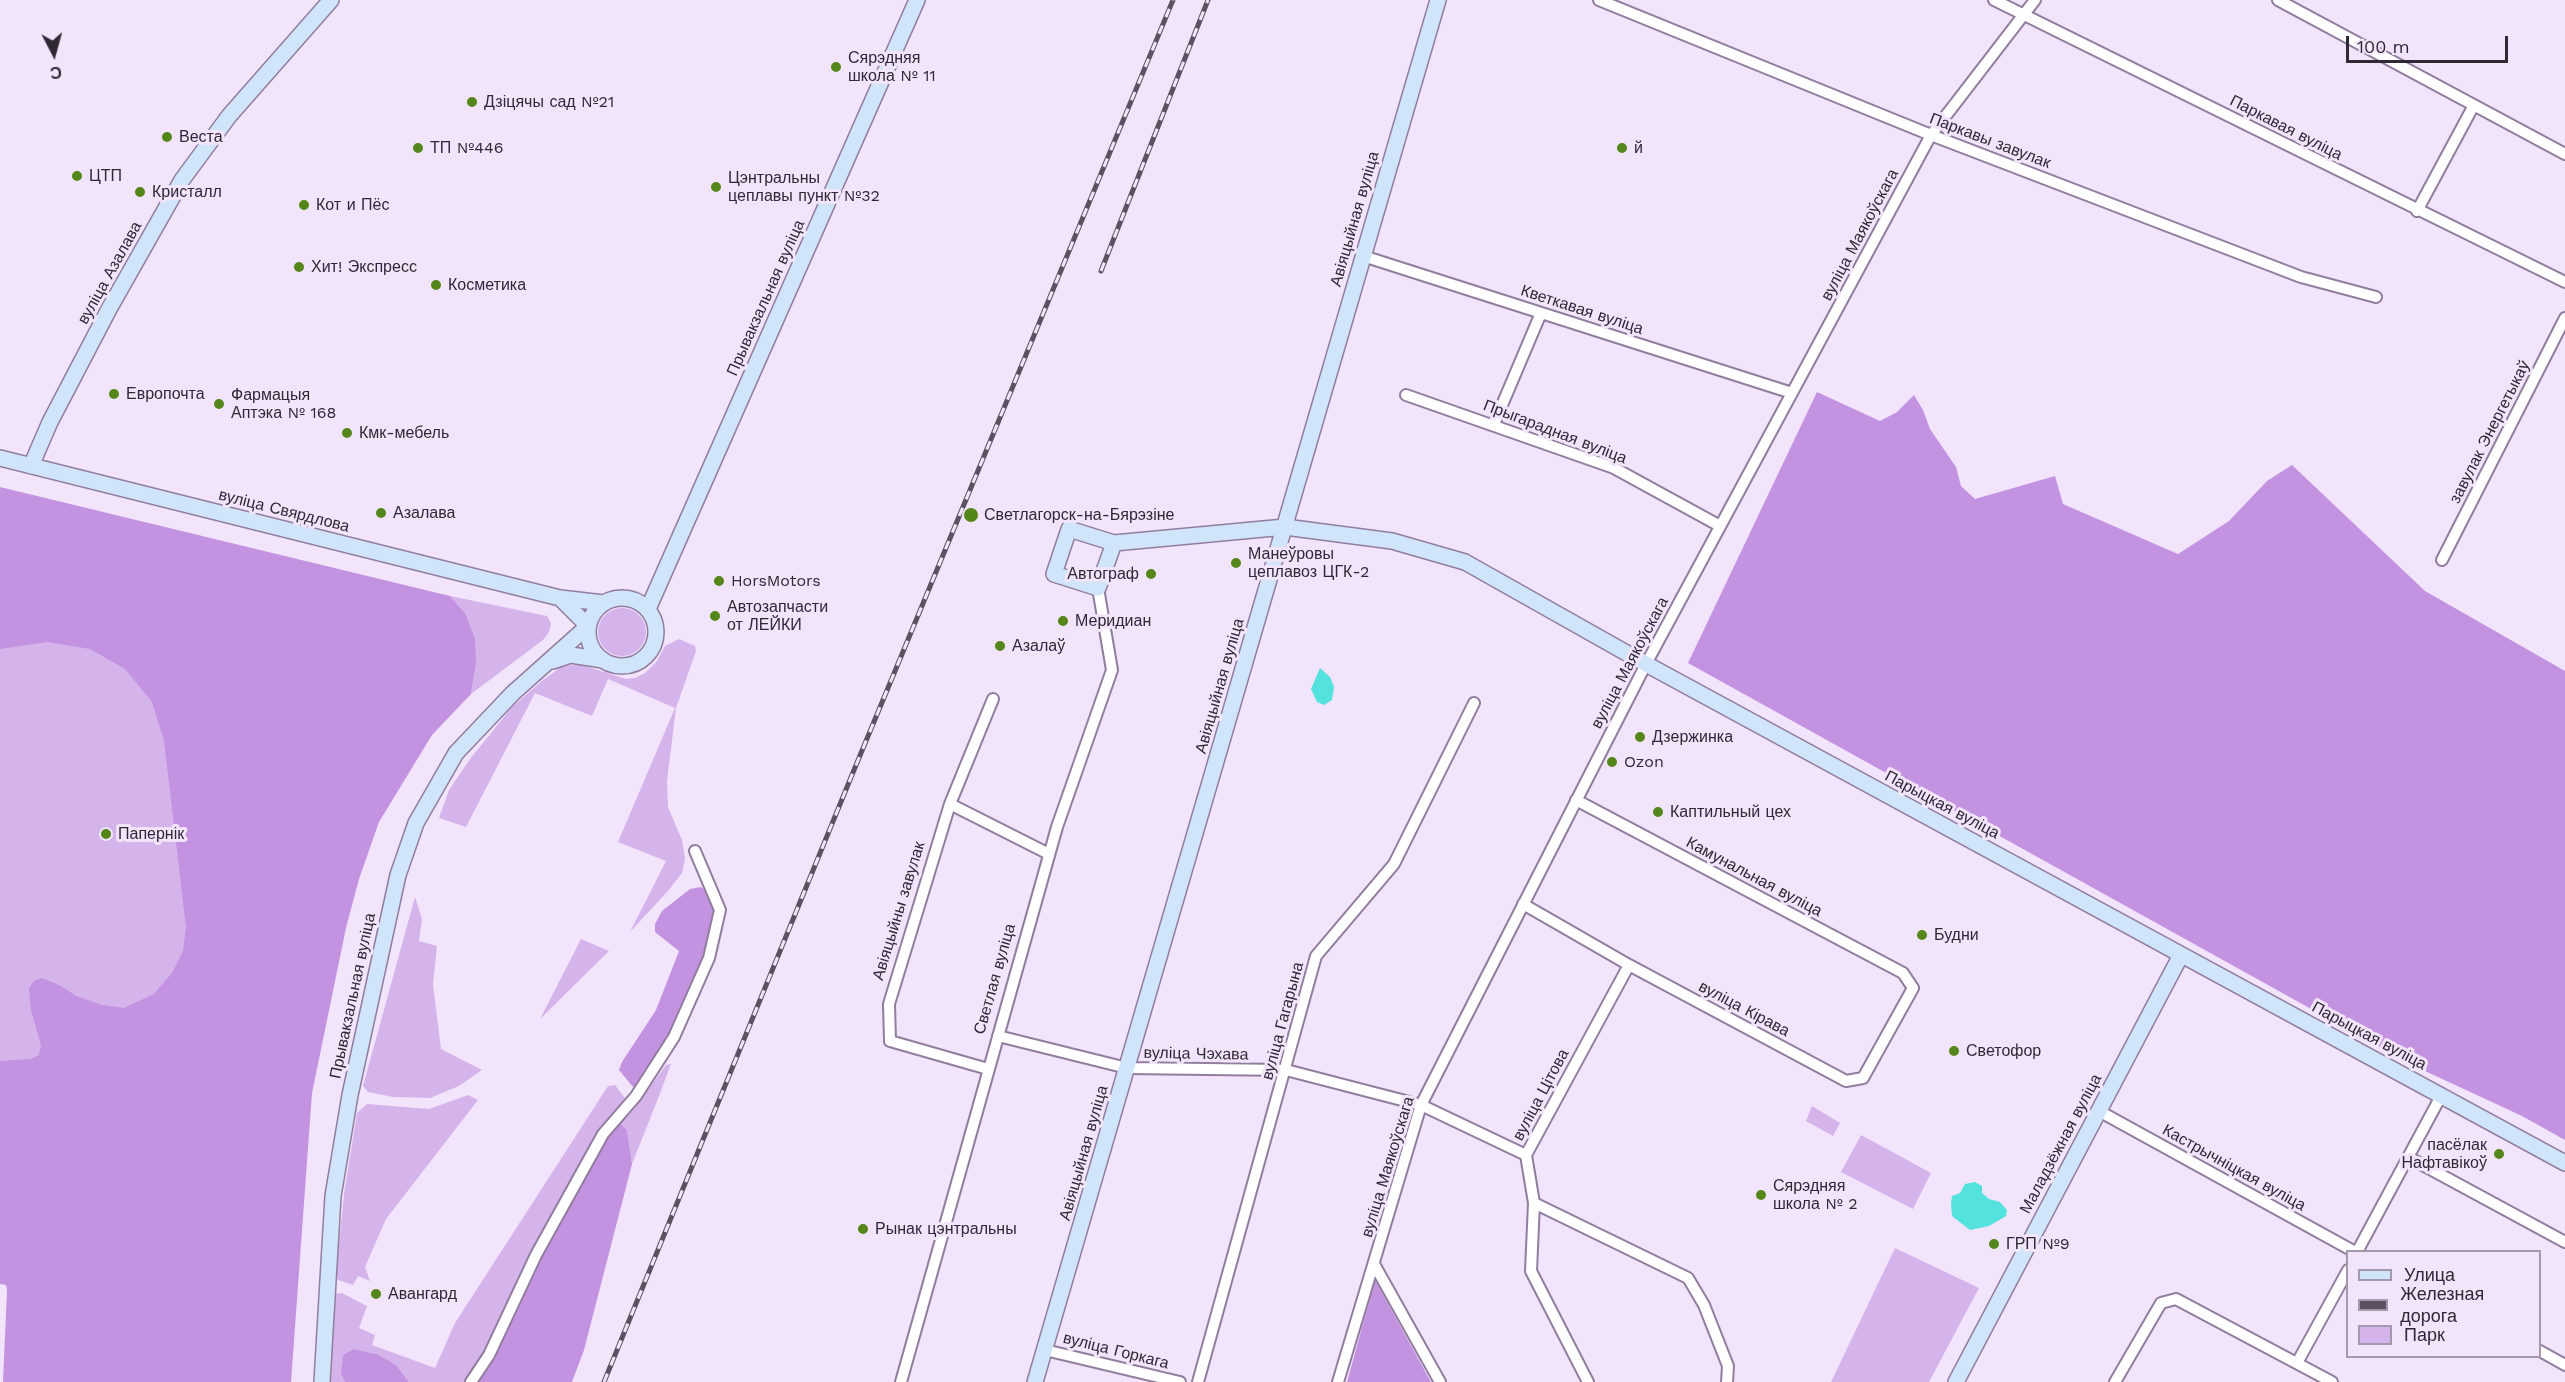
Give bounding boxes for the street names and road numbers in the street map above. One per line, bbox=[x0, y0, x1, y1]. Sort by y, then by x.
street label: Паркавая вуліца bbox=[2227, 91, 2345, 165]
street label: Паркавы завулак bbox=[1927, 109, 2053, 173]
street label: Авіяцыйная вуліца bbox=[1327, 149, 1383, 289]
street label: вуліца Маякоўскага bbox=[1817, 166, 1903, 304]
street label: Прывакзальная вуліца bbox=[723, 217, 809, 379]
street label: вуліца Азалава bbox=[74, 218, 146, 328]
street label: Кветкавая вуліца bbox=[1518, 281, 1646, 339]
street label: завулак Энергетыкаў bbox=[2446, 357, 2534, 507]
street label: Прыгарадная вуліца bbox=[1481, 396, 1629, 468]
street label: вуліца Свярдлова bbox=[217, 485, 351, 537]
street label: вуліца Маякоўскага bbox=[1587, 594, 1673, 732]
street label: Авіяцыйная вуліца bbox=[1192, 616, 1248, 756]
street label: Парыцкая вуліца bbox=[1881, 767, 2003, 843]
street label: Камунальная вуліца bbox=[1683, 833, 1825, 921]
street label: Авіяцыйны завулак bbox=[869, 839, 929, 983]
street label: Прывакзальная вуліца bbox=[326, 911, 380, 1081]
street label: Светлая вуліца bbox=[970, 921, 1020, 1037]
street label: вуліца Гагарына bbox=[1258, 960, 1308, 1082]
street label: вуліца Кірава bbox=[1695, 977, 1793, 1041]
street label: Парыцкая вуліца bbox=[2308, 998, 2430, 1074]
street label: вуліца Чэхава bbox=[1143, 1043, 1249, 1065]
street label: вуліца Цітова bbox=[1509, 1046, 1573, 1144]
street label: Маладзёжная вуліца bbox=[2016, 1071, 2106, 1217]
street label: Авіяцыйная вуліца bbox=[1056, 1083, 1112, 1223]
street label: вуліца Маякоўскага bbox=[1357, 1094, 1419, 1240]
street label: Кастрычніцкая вуліца bbox=[2159, 1121, 2309, 1215]
street label: вуліца Горкага bbox=[1061, 1329, 1171, 1373]

